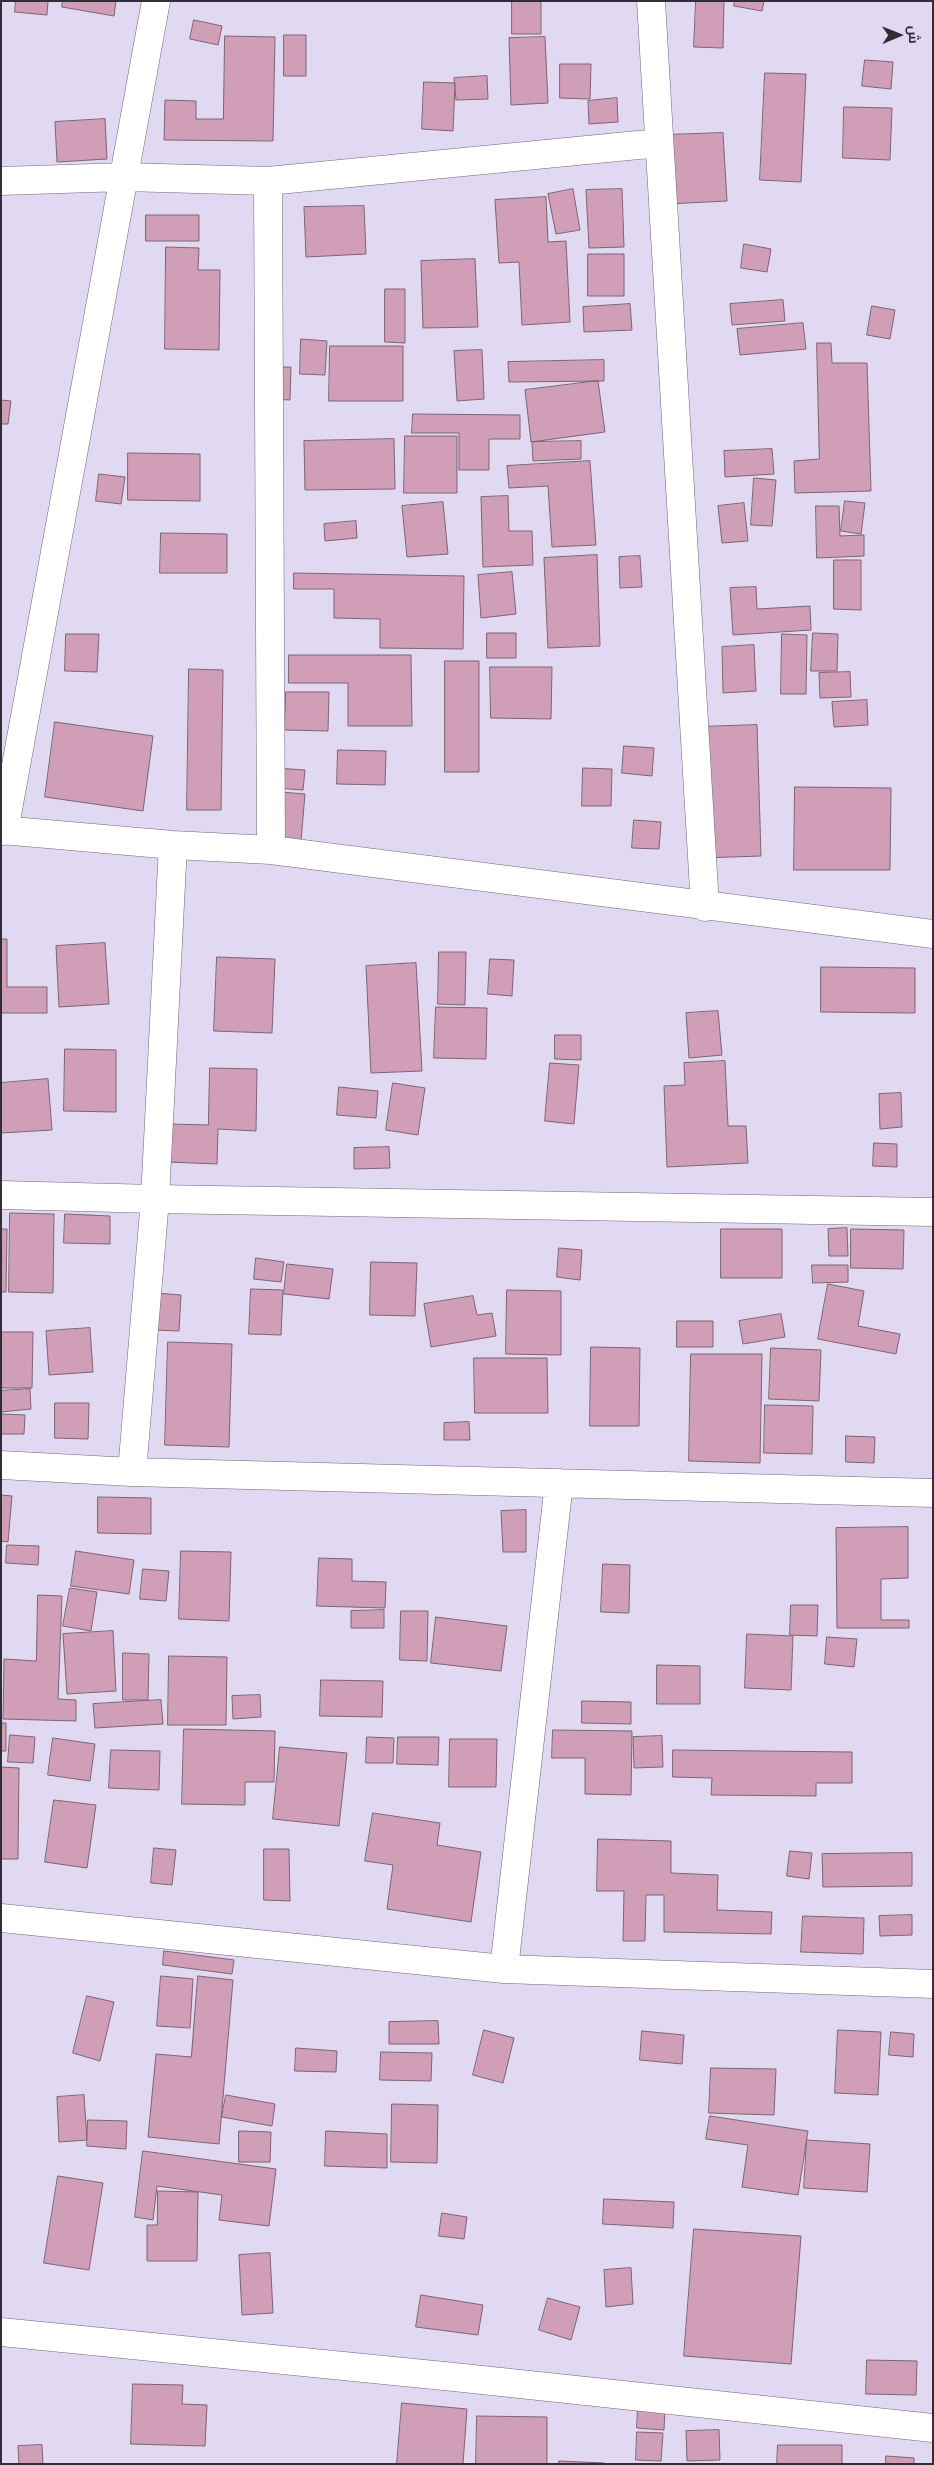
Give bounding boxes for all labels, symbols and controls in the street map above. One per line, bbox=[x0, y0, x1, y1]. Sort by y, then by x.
north arrow bbox=[874, 10, 924, 60]
text: ش bbox=[905, 26, 923, 44]

